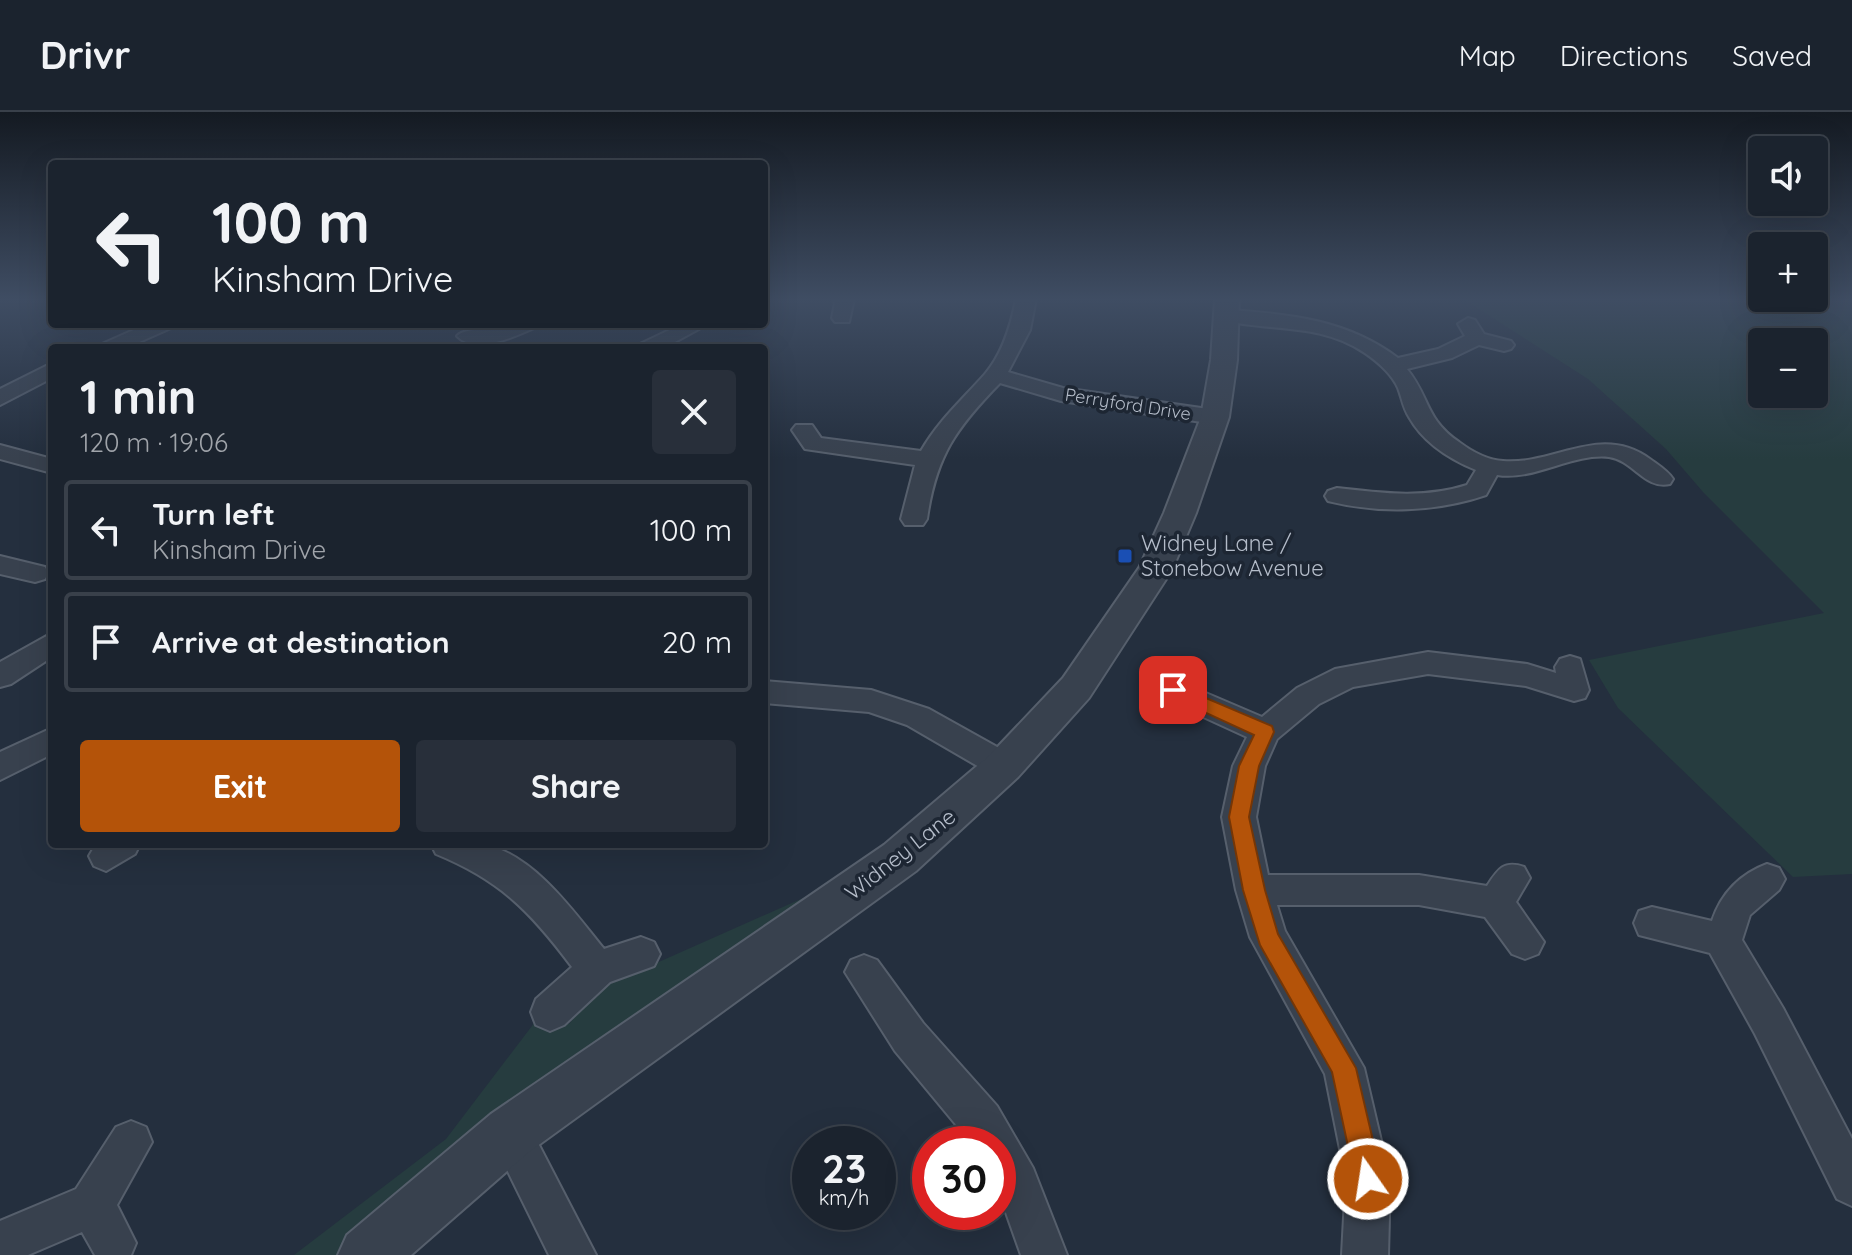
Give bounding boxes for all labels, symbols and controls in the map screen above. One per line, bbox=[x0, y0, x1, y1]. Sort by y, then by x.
text: Drivr bbox=[40, 31, 130, 79]
text: Map bbox=[1459, 38, 1516, 73]
text: Directions bbox=[1560, 38, 1688, 73]
text: Saved bbox=[1732, 38, 1812, 73]
map controls bbox=[1748, 136, 1828, 408]
button: sound bbox=[1748, 136, 1828, 216]
text: 100 m bbox=[212, 187, 370, 257]
icon: left bbox=[80, 192, 184, 296]
button: + bbox=[1748, 232, 1828, 312]
text: Kinsham Drive bbox=[212, 256, 453, 301]
button: − bbox=[1748, 328, 1828, 408]
text: 1 min bbox=[80, 366, 196, 426]
button: close bbox=[652, 370, 736, 454]
street label: Perryford Drive bbox=[1063, 383, 1193, 425]
text: 120 m · 19:06 bbox=[80, 426, 228, 459]
text: Turn left bbox=[152, 495, 275, 533]
icon: left bbox=[84, 508, 128, 552]
text: 100 m bbox=[650, 511, 732, 549]
place label: Widney Lane / Stonebow Avenue bbox=[1141, 529, 1324, 582]
text: Kinsham Drive bbox=[152, 533, 326, 566]
marker: Widney Lane / Stonebow Avenue bbox=[1116, 547, 1134, 565]
icon: arrive bbox=[84, 620, 128, 664]
text: Arrive at destination bbox=[152, 623, 450, 661]
text: 20 m bbox=[662, 623, 732, 661]
pin bbox=[1139, 656, 1207, 724]
icon: arrive bbox=[1151, 668, 1195, 712]
button: Exit bbox=[80, 740, 400, 832]
button: Share bbox=[416, 740, 736, 832]
street label: Widney Lane bbox=[839, 802, 961, 906]
speed limit sign: 30 bbox=[912, 1126, 1016, 1230]
position arrow bbox=[1326, 1137, 1410, 1221]
text: 23 bbox=[822, 1143, 866, 1193]
text: km/h bbox=[819, 1185, 869, 1210]

